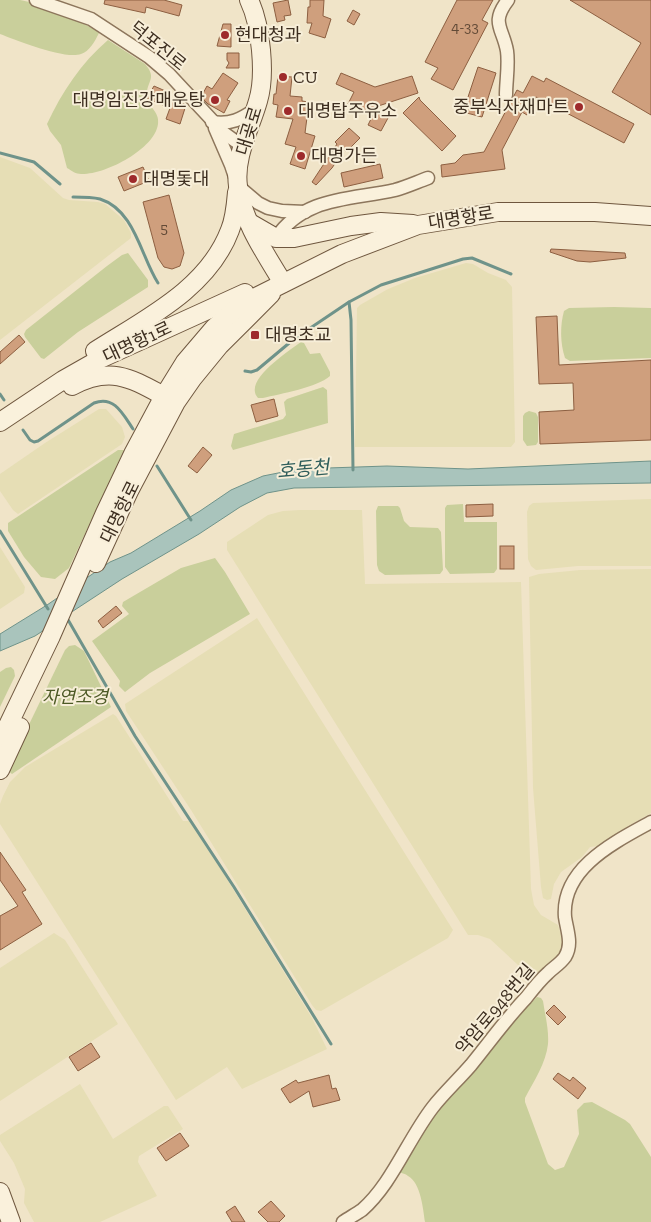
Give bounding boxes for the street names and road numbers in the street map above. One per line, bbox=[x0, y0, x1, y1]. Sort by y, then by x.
street label: 덕포진로 bbox=[125, 17, 191, 75]
street label: 대곶로 bbox=[231, 104, 267, 158]
street label: 대명항로 bbox=[427, 202, 495, 234]
street label: 대명항1로 bbox=[99, 317, 175, 367]
street label: 대명항로 bbox=[96, 477, 144, 547]
street label: 약암로948번길 bbox=[451, 959, 539, 1059]

